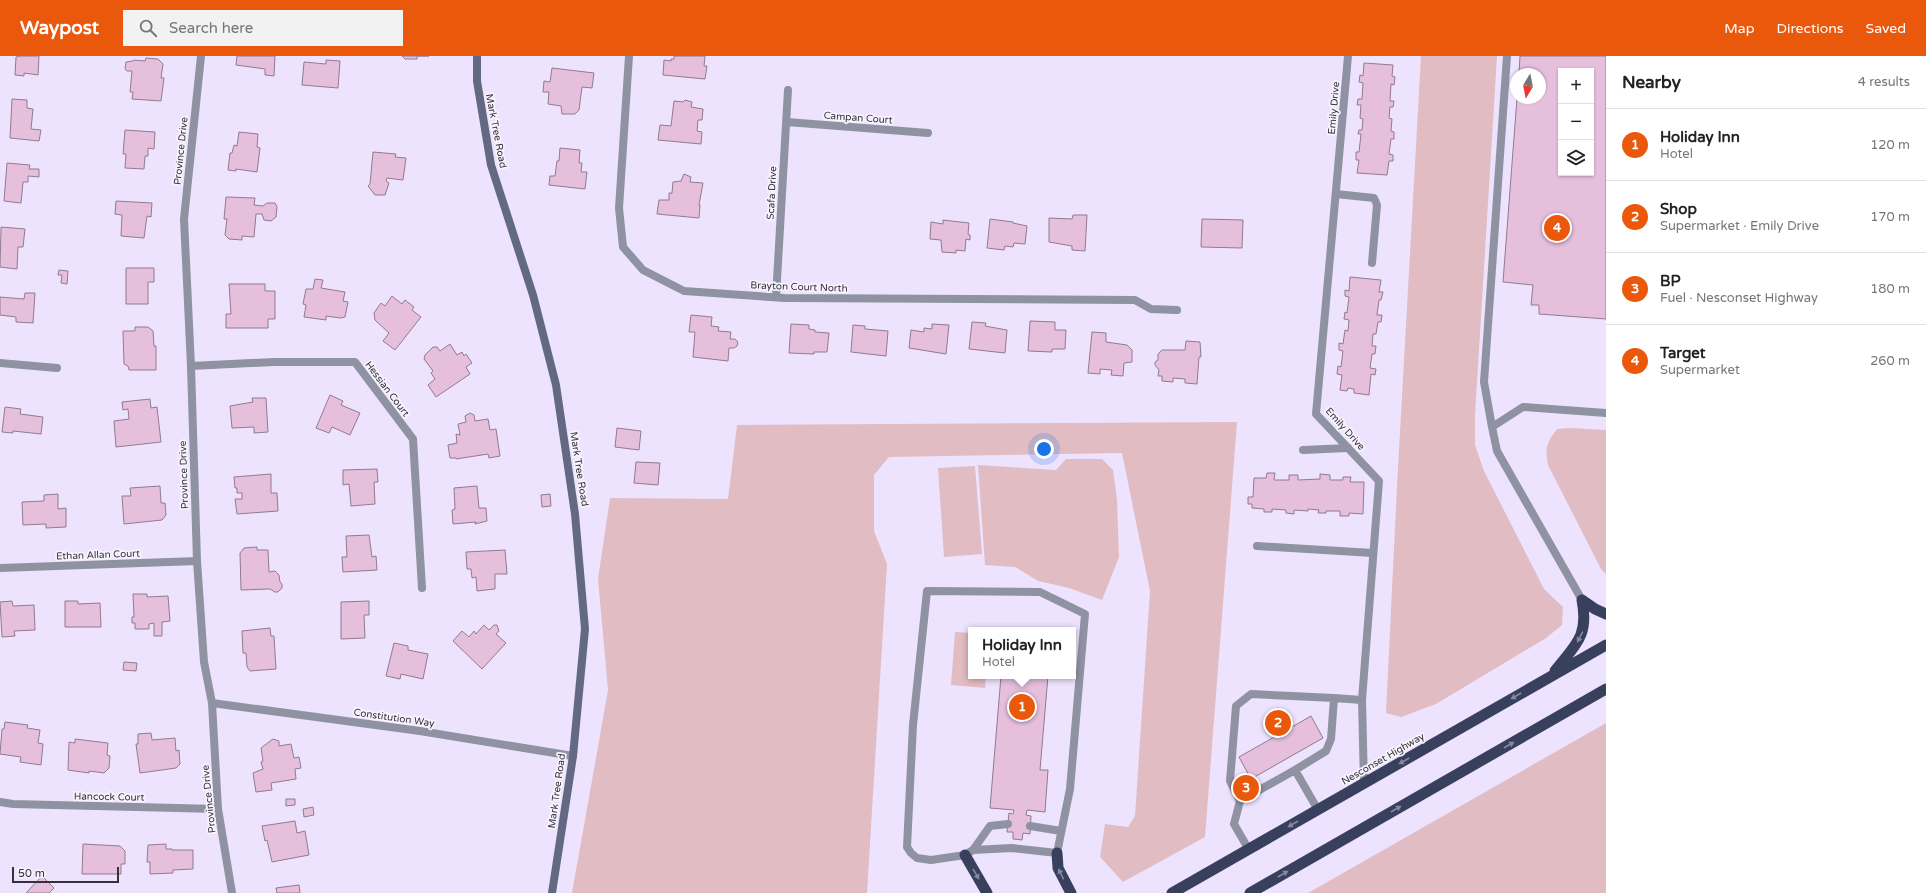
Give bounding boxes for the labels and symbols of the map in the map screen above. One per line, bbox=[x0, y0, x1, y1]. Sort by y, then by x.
north arrow bbox=[1510, 68, 1546, 104]
street label: Emily Drive bbox=[1326, 81, 1342, 135]
street label: Mark Tree Road bbox=[483, 93, 509, 169]
street label: Campan Court bbox=[823, 110, 893, 126]
street label: Province Drive bbox=[171, 116, 191, 186]
street label: Scafa Drive bbox=[765, 166, 779, 220]
pin: 4 bbox=[1544, 213, 1570, 243]
street label: Brayton Court North bbox=[750, 279, 848, 295]
street label: Hessian Court bbox=[362, 359, 412, 419]
street label: Emily Drive bbox=[1323, 405, 1367, 453]
street label: Mark Tree Road bbox=[567, 431, 591, 507]
your location bbox=[1034, 439, 1054, 459]
street label: Province Drive bbox=[177, 440, 191, 509]
street label: Ethan Allan Court bbox=[56, 548, 140, 562]
one-way arrow bbox=[1577, 631, 1583, 643]
pin: 1 bbox=[1009, 692, 1035, 722]
one-way arrow bbox=[1510, 692, 1522, 699]
street label: Constitution Way bbox=[353, 706, 436, 730]
pin: 2 bbox=[1265, 708, 1291, 738]
street label: Nesconset Highway bbox=[1339, 730, 1427, 788]
one-way arrow bbox=[1503, 741, 1515, 748]
street label: Mark Tree Road bbox=[546, 753, 568, 829]
one-way arrow bbox=[1398, 757, 1409, 764]
street label: Province Drive bbox=[199, 764, 219, 834]
pin: 3 bbox=[1233, 773, 1259, 803]
street label: Hancock Court bbox=[74, 790, 145, 804]
one-way arrow bbox=[1390, 806, 1402, 813]
one-way arrow bbox=[1287, 821, 1299, 828]
scale bar bbox=[12, 865, 119, 884]
one-way arrow bbox=[973, 868, 980, 880]
one-way arrow bbox=[1058, 868, 1064, 879]
one-way arrow bbox=[1277, 870, 1289, 877]

